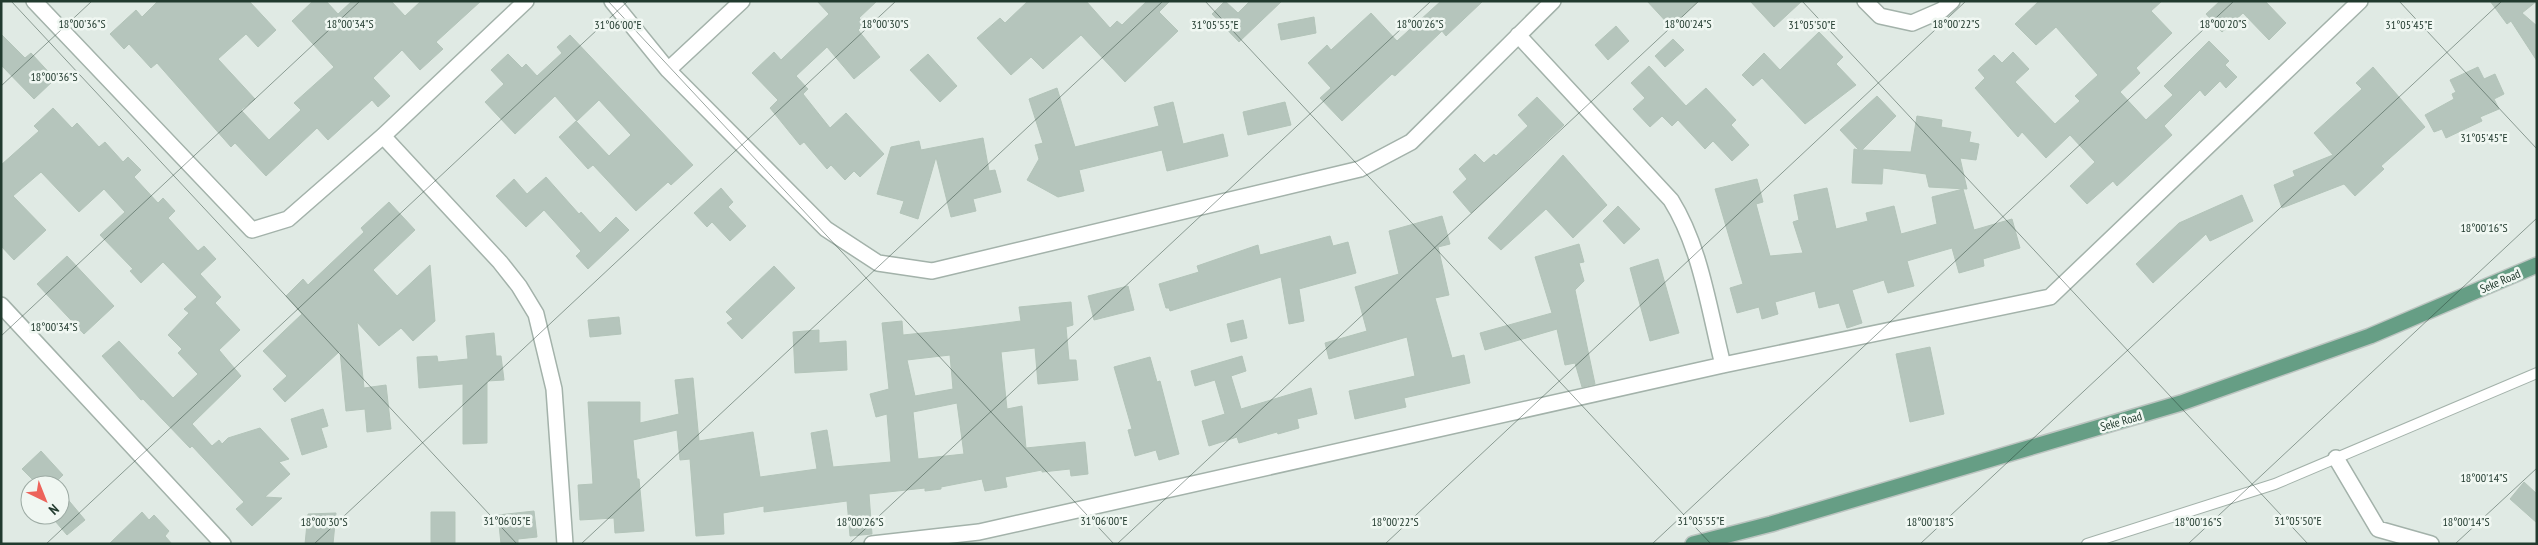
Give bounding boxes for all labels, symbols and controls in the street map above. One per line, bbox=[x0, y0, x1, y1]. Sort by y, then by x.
text: 18°00'36"S bbox=[58, 16, 106, 31]
text: 18°00'34"S bbox=[326, 16, 374, 31]
text: 18°00'30"S bbox=[861, 16, 909, 31]
text: 18°00'26"S bbox=[1396, 16, 1444, 31]
text: 18°00'24"S bbox=[1664, 16, 1712, 31]
text: 18°00'22"S bbox=[1932, 16, 1980, 31]
text: 18°00'20"S bbox=[2199, 16, 2247, 31]
text: 31°06'00"E bbox=[594, 17, 642, 32]
text: 31°05'55"E bbox=[1191, 17, 1239, 32]
text: 31°05'50"E bbox=[1788, 17, 1836, 32]
text: 31°05'45"E bbox=[2385, 17, 2433, 32]
text: 18°00'36"S bbox=[30, 69, 78, 84]
text: 31°05'45"E bbox=[2460, 130, 2508, 145]
text: 18°00'16"S bbox=[2460, 220, 2508, 235]
street label: Seke Road bbox=[2477, 266, 2523, 296]
text: 18°00'34"S bbox=[30, 319, 78, 334]
street label: Seke Road bbox=[2098, 408, 2144, 434]
text: 18°00'14"S bbox=[2460, 470, 2508, 485]
north arrow bbox=[20, 475, 70, 525]
text: N bbox=[45, 500, 63, 519]
text: 31°06'05"E bbox=[483, 513, 531, 528]
text: 31°06'00"E bbox=[1080, 513, 1128, 528]
text: 31°05'55"E bbox=[1677, 513, 1725, 528]
text: 31°05'50"E bbox=[2274, 513, 2322, 528]
text: 18°00'30"S bbox=[300, 514, 348, 529]
text: 18°00'26"S bbox=[836, 514, 884, 529]
text: 18°00'22"S bbox=[1371, 514, 1419, 529]
text: 18°00'18"S bbox=[1906, 514, 1954, 529]
text: 18°00'16"S bbox=[2174, 514, 2222, 529]
text: 18°00'14"S bbox=[2442, 514, 2490, 529]

